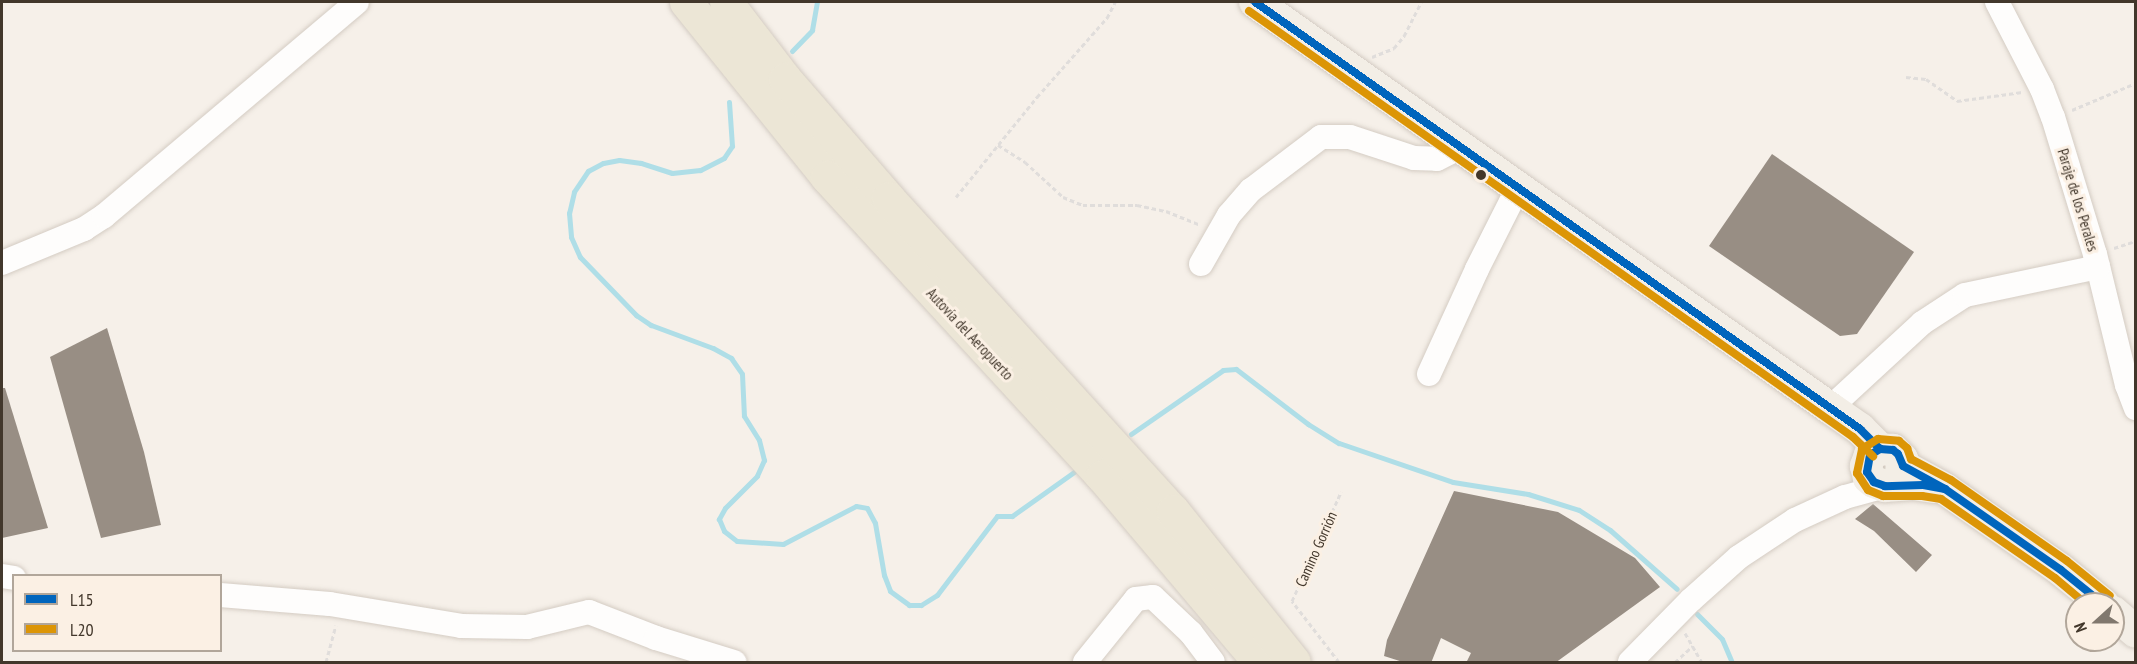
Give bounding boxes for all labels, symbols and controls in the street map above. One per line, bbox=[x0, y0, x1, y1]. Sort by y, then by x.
street label: Paraje de los Perales bbox=[2054, 146, 2102, 254]
unlabelled marker bbox=[1475, 169, 1487, 181]
street label: Autovía del Aeropuerto bbox=[923, 284, 1017, 384]
street label: Camino Gorrión bbox=[1291, 509, 1341, 589]
legend bbox=[12, 574, 222, 652]
text: L15 bbox=[70, 588, 94, 611]
north arrow bbox=[2065, 592, 2125, 652]
text: L20 bbox=[70, 618, 94, 641]
text: N bbox=[2069, 620, 2091, 635]

